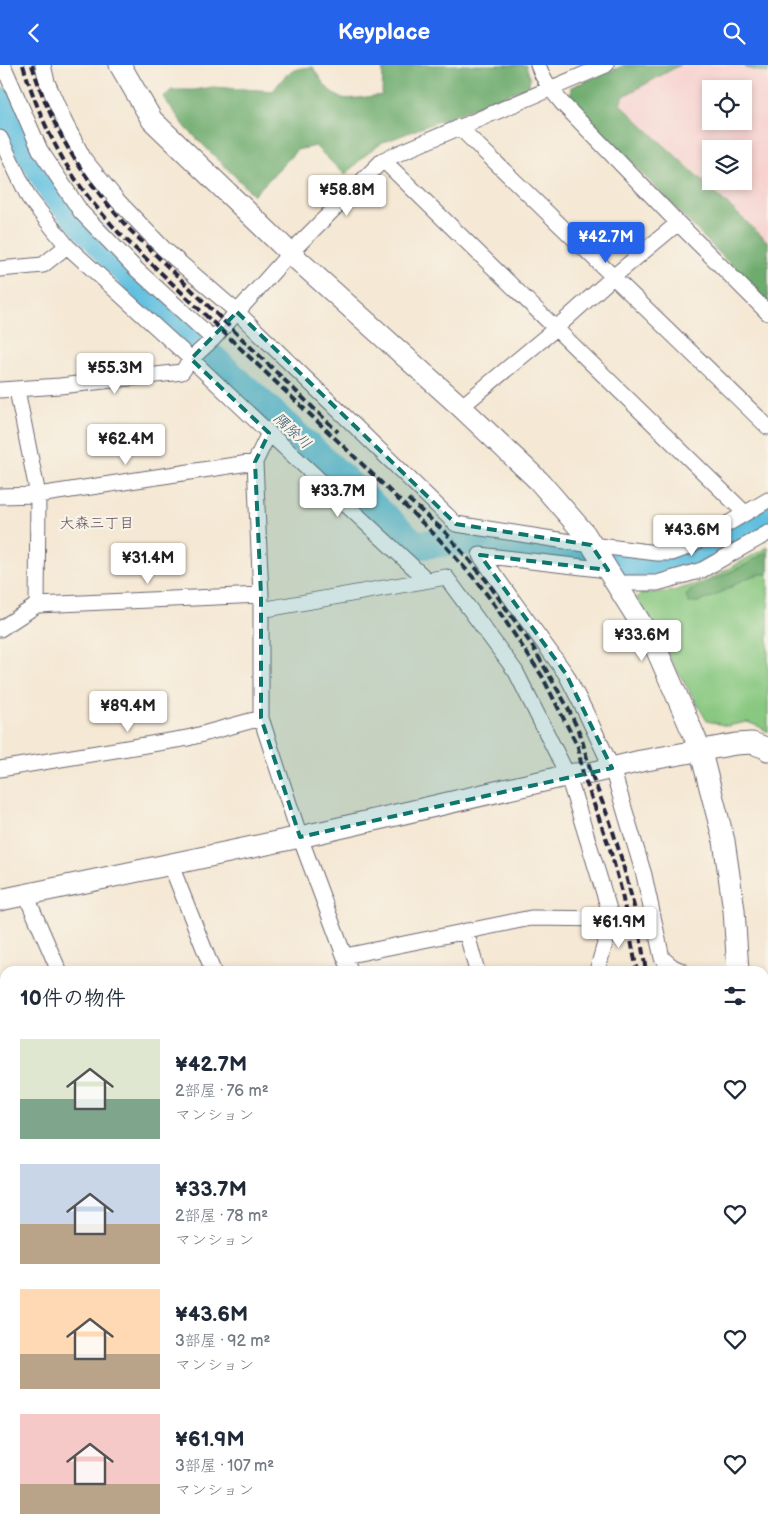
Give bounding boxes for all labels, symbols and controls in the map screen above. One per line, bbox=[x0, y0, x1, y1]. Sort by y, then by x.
icon: back bbox=[20, 19, 48, 47]
text: Keyplace bbox=[338, 19, 430, 46]
icon: search bbox=[720, 19, 748, 47]
map controls bbox=[702, 80, 752, 190]
button: locate bbox=[702, 80, 752, 130]
button: layers bbox=[702, 140, 752, 190]
pin: ¥58.8M bbox=[306, 175, 388, 217]
text: ¥58.8M bbox=[319, 181, 375, 200]
pin: ¥42.7M bbox=[565, 221, 647, 264]
text: ¥42.7M bbox=[579, 228, 634, 247]
pin: ¥55.3M bbox=[74, 353, 156, 395]
text: ¥55.3M bbox=[88, 359, 142, 378]
water label: 隅除川 bbox=[269, 409, 315, 453]
pin: ¥62.4M bbox=[85, 423, 167, 466]
text: ¥62.4M bbox=[98, 430, 154, 449]
pin: ¥33.7M bbox=[297, 475, 379, 518]
text: ¥33.7M bbox=[311, 482, 365, 501]
district label: 大森三丁目 bbox=[59, 514, 135, 533]
pin: ¥43.6M bbox=[651, 515, 733, 557]
text: ¥43.6M bbox=[664, 521, 720, 540]
pin: ¥31.4M bbox=[107, 543, 189, 585]
text: ¥31.4M bbox=[122, 549, 174, 568]
pin: ¥33.6M bbox=[601, 619, 683, 662]
text: ¥33.6M bbox=[614, 626, 670, 645]
pin: ¥89.4M bbox=[87, 691, 169, 733]
text: ¥89.4M bbox=[100, 697, 156, 716]
pin: ¥61.9M bbox=[578, 907, 660, 949]
text: ¥61.9M bbox=[593, 913, 645, 932]
icon: filters bbox=[721, 982, 749, 1010]
text: 10件の物件 bbox=[20, 986, 126, 1011]
text: ¥42.7M bbox=[175, 1052, 247, 1077]
icon: home bbox=[60, 1059, 120, 1119]
icon: heart bbox=[721, 1075, 749, 1103]
text: 2部屋 · 76 m² bbox=[175, 1082, 269, 1101]
text: マンション bbox=[175, 1106, 254, 1125]
text: ¥33.7M bbox=[175, 1177, 247, 1202]
icon: home bbox=[60, 1184, 120, 1244]
icon: heart bbox=[721, 1200, 749, 1228]
text: 2部屋 · 78 m² bbox=[175, 1207, 268, 1226]
text: マンション bbox=[175, 1231, 254, 1250]
text: ¥43.6M bbox=[175, 1302, 248, 1327]
icon: home bbox=[60, 1309, 120, 1369]
icon: heart bbox=[721, 1325, 749, 1353]
text: 3部屋 · 92 m² bbox=[175, 1332, 270, 1351]
text: マンション bbox=[175, 1356, 254, 1375]
text: ¥61.9M bbox=[175, 1427, 245, 1452]
icon: home bbox=[60, 1434, 120, 1494]
icon: heart bbox=[721, 1450, 749, 1478]
text: 3部屋 · 107 m² bbox=[175, 1457, 274, 1476]
text: マンション bbox=[175, 1481, 254, 1500]

